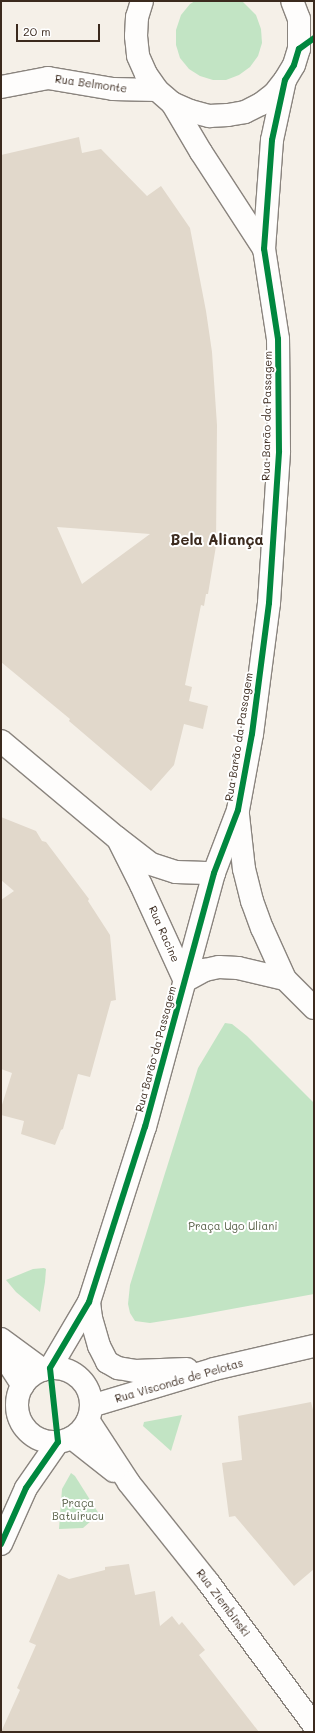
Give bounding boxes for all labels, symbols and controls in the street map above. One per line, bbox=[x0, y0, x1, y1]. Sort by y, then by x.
scale bar bbox=[18, 16, 102, 42]
text: 20 m bbox=[23, 23, 51, 39]
street label: Rua Belmonte bbox=[54, 72, 128, 96]
street label: Rua Barão da Passagem bbox=[259, 351, 275, 481]
district label: Bela Aliança bbox=[170, 531, 264, 549]
street label: Rua Barão da Passagem bbox=[222, 672, 256, 802]
street label: Rua Racine bbox=[146, 904, 182, 964]
street label: Rua Barão da Passagem bbox=[133, 985, 179, 1113]
park label: Praça Ugo Uliani bbox=[188, 1219, 278, 1233]
street label: Rua Visconde de Pelotas bbox=[113, 1356, 245, 1406]
park label: Praça Batuirucu bbox=[52, 1497, 104, 1523]
street label: Rua Ziembinski bbox=[193, 1567, 253, 1639]

